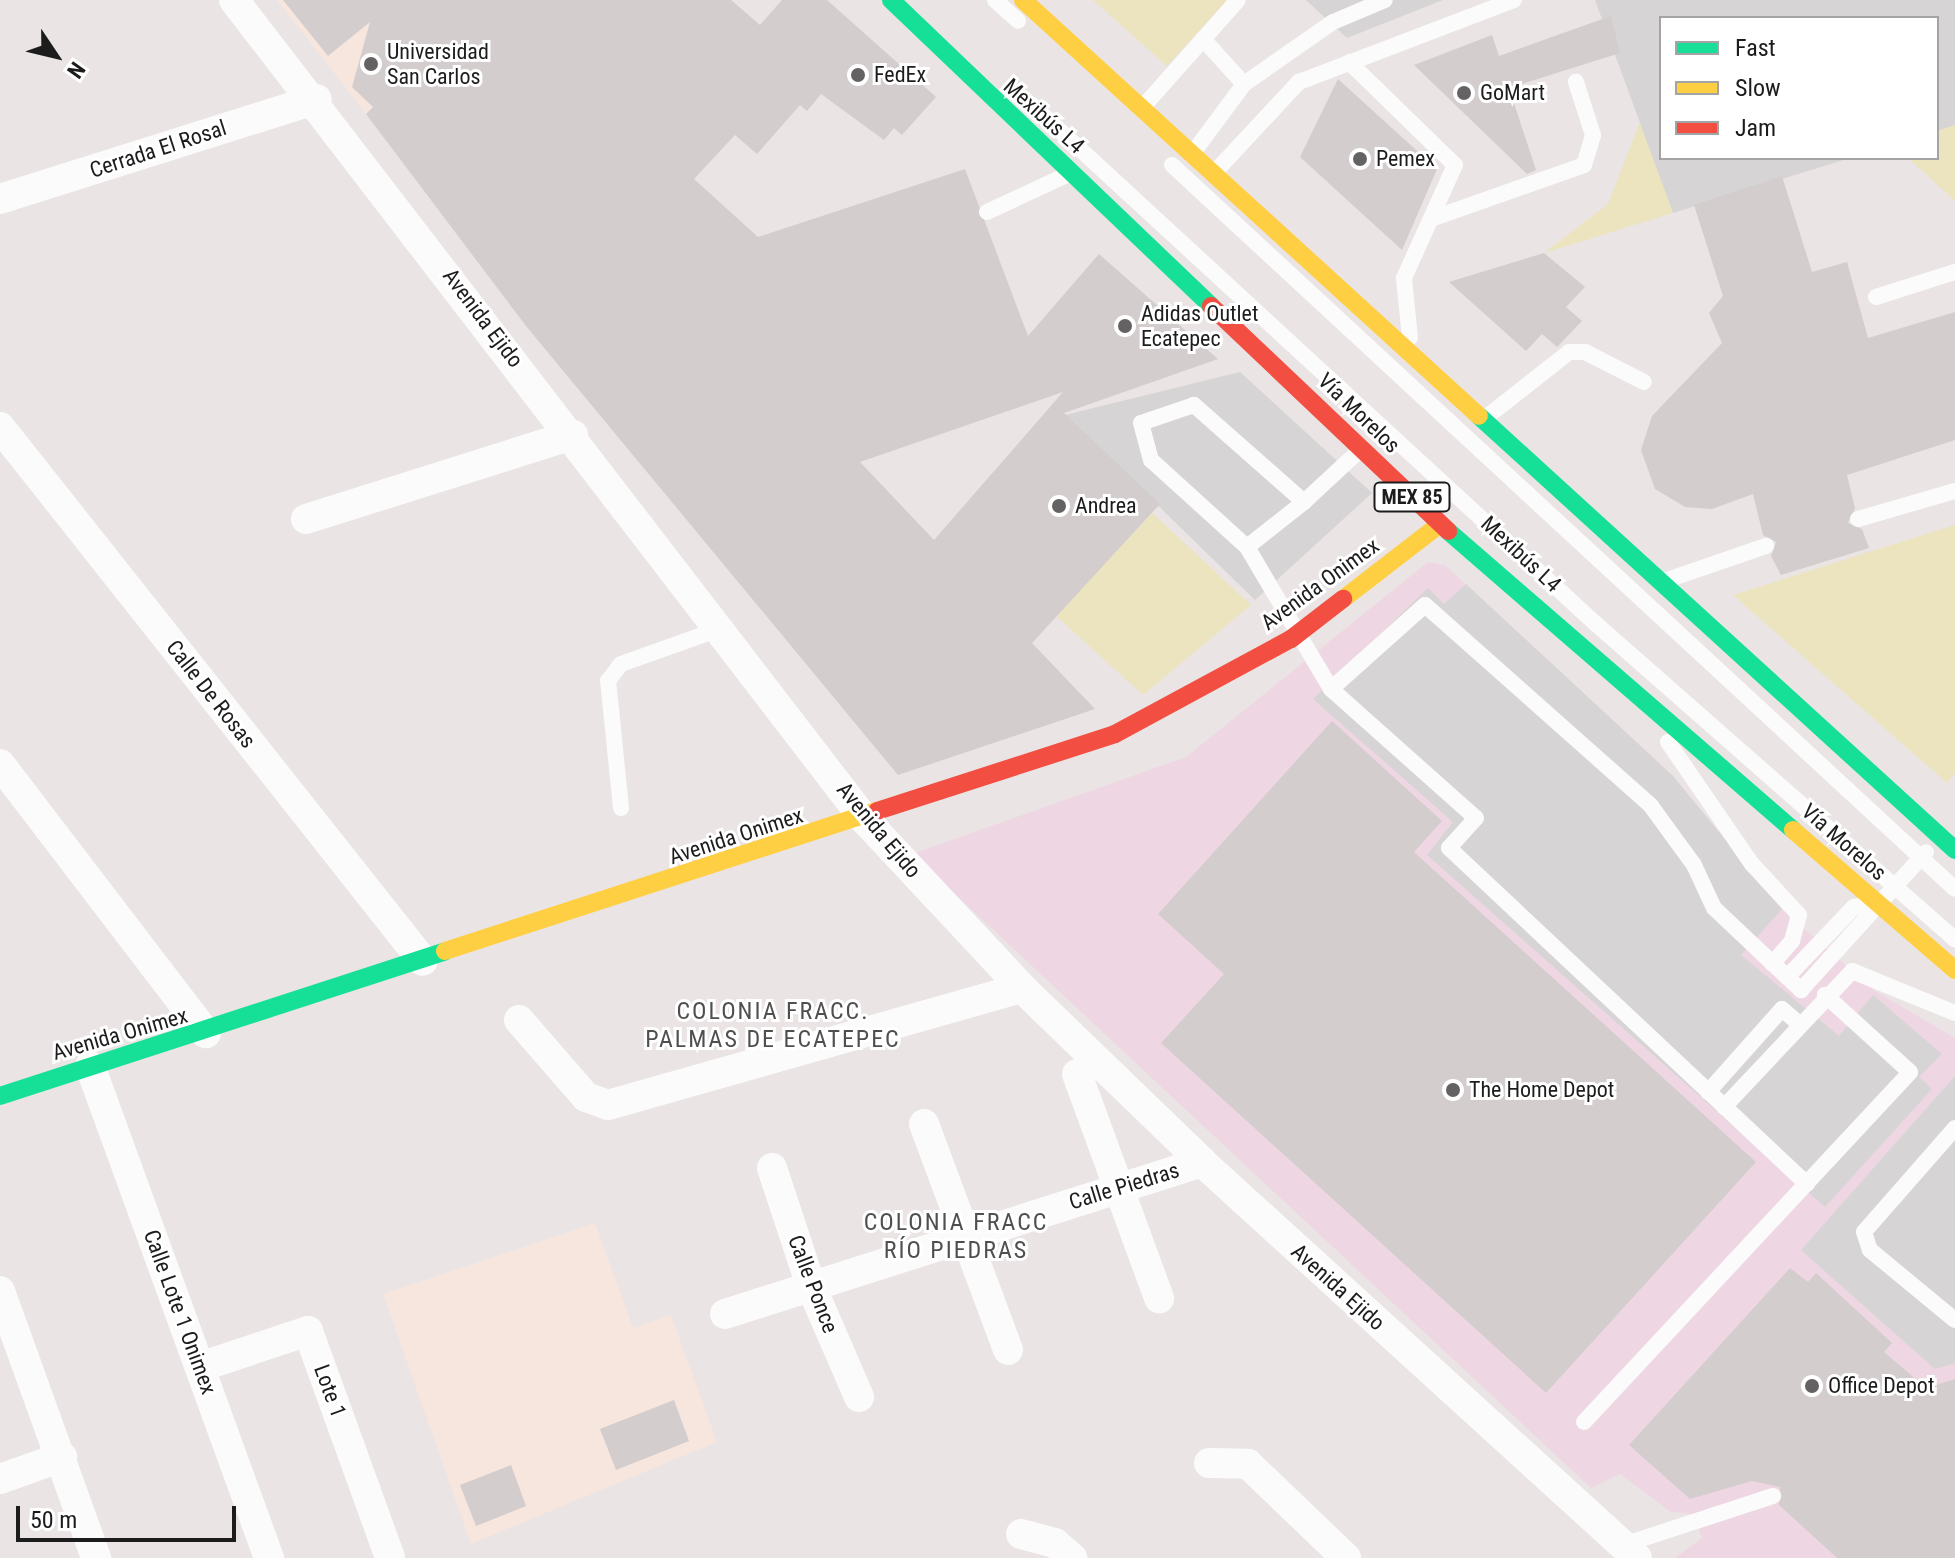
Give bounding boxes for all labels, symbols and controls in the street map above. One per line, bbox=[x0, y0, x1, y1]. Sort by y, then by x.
north arrow bbox=[16, 16, 96, 96]
legend bbox=[1659, 16, 1939, 160]
text: Fast bbox=[1735, 34, 1776, 62]
place label: Universidad San Carlos bbox=[387, 38, 489, 90]
marker: Universidad San Carlos bbox=[362, 55, 380, 73]
text: N bbox=[62, 57, 90, 83]
place label: FedEx bbox=[874, 62, 926, 88]
marker: FedEx bbox=[849, 66, 867, 84]
street label: Mexibús L4 bbox=[998, 73, 1090, 159]
text: Slow bbox=[1735, 74, 1781, 102]
place label: GoMart bbox=[1480, 80, 1545, 106]
marker: GoMart bbox=[1455, 84, 1473, 102]
street label: Cerrada El Rosal bbox=[86, 114, 230, 184]
text: Jam bbox=[1735, 114, 1776, 142]
place label: Pemex bbox=[1376, 146, 1435, 172]
marker: Pemex bbox=[1351, 150, 1369, 168]
street label: Avenida Ejido bbox=[437, 263, 529, 373]
place label: Adidas Outlet Ecatepec bbox=[1141, 300, 1258, 352]
marker: Adidas Outlet Ecatepec bbox=[1116, 317, 1134, 335]
street label: Vía Morelos bbox=[1313, 367, 1405, 459]
road number: MEX 85 bbox=[1372, 481, 1452, 513]
place label: Andrea bbox=[1075, 493, 1137, 519]
marker: Andrea bbox=[1050, 497, 1068, 515]
street label: Mexibús L4 bbox=[1476, 510, 1566, 598]
street label: Avenida Onimex bbox=[1256, 532, 1384, 636]
street label: Calle De Rosas bbox=[161, 635, 261, 753]
street label: Avenida Ejido bbox=[831, 777, 927, 883]
street label: Vía Morelos bbox=[1796, 798, 1892, 886]
street label: Avenida Onimex bbox=[666, 802, 806, 870]
district label: COLONIA FRACC. PALMAS DE ECATEPEC bbox=[645, 998, 901, 1054]
street label: Avenida Onimex bbox=[49, 1002, 191, 1066]
place label: The Home Depot bbox=[1469, 1077, 1614, 1103]
marker: The Home Depot bbox=[1444, 1081, 1462, 1099]
street label: Calle Piedras bbox=[1066, 1157, 1182, 1215]
district label: COLONIA FRACC RÍO PIEDRAS bbox=[864, 1209, 1048, 1265]
street label: Calle Lote 1 Onimex bbox=[138, 1226, 222, 1398]
street label: Calle Ponce bbox=[782, 1231, 844, 1337]
street label: Avenida Ejido bbox=[1286, 1238, 1390, 1336]
street label: Lote 1 bbox=[308, 1361, 352, 1421]
place label: Office Depot bbox=[1828, 1373, 1934, 1399]
marker: Office Depot bbox=[1803, 1377, 1821, 1395]
scale bar bbox=[20, 1490, 240, 1540]
text: 50 m bbox=[30, 1506, 77, 1534]

